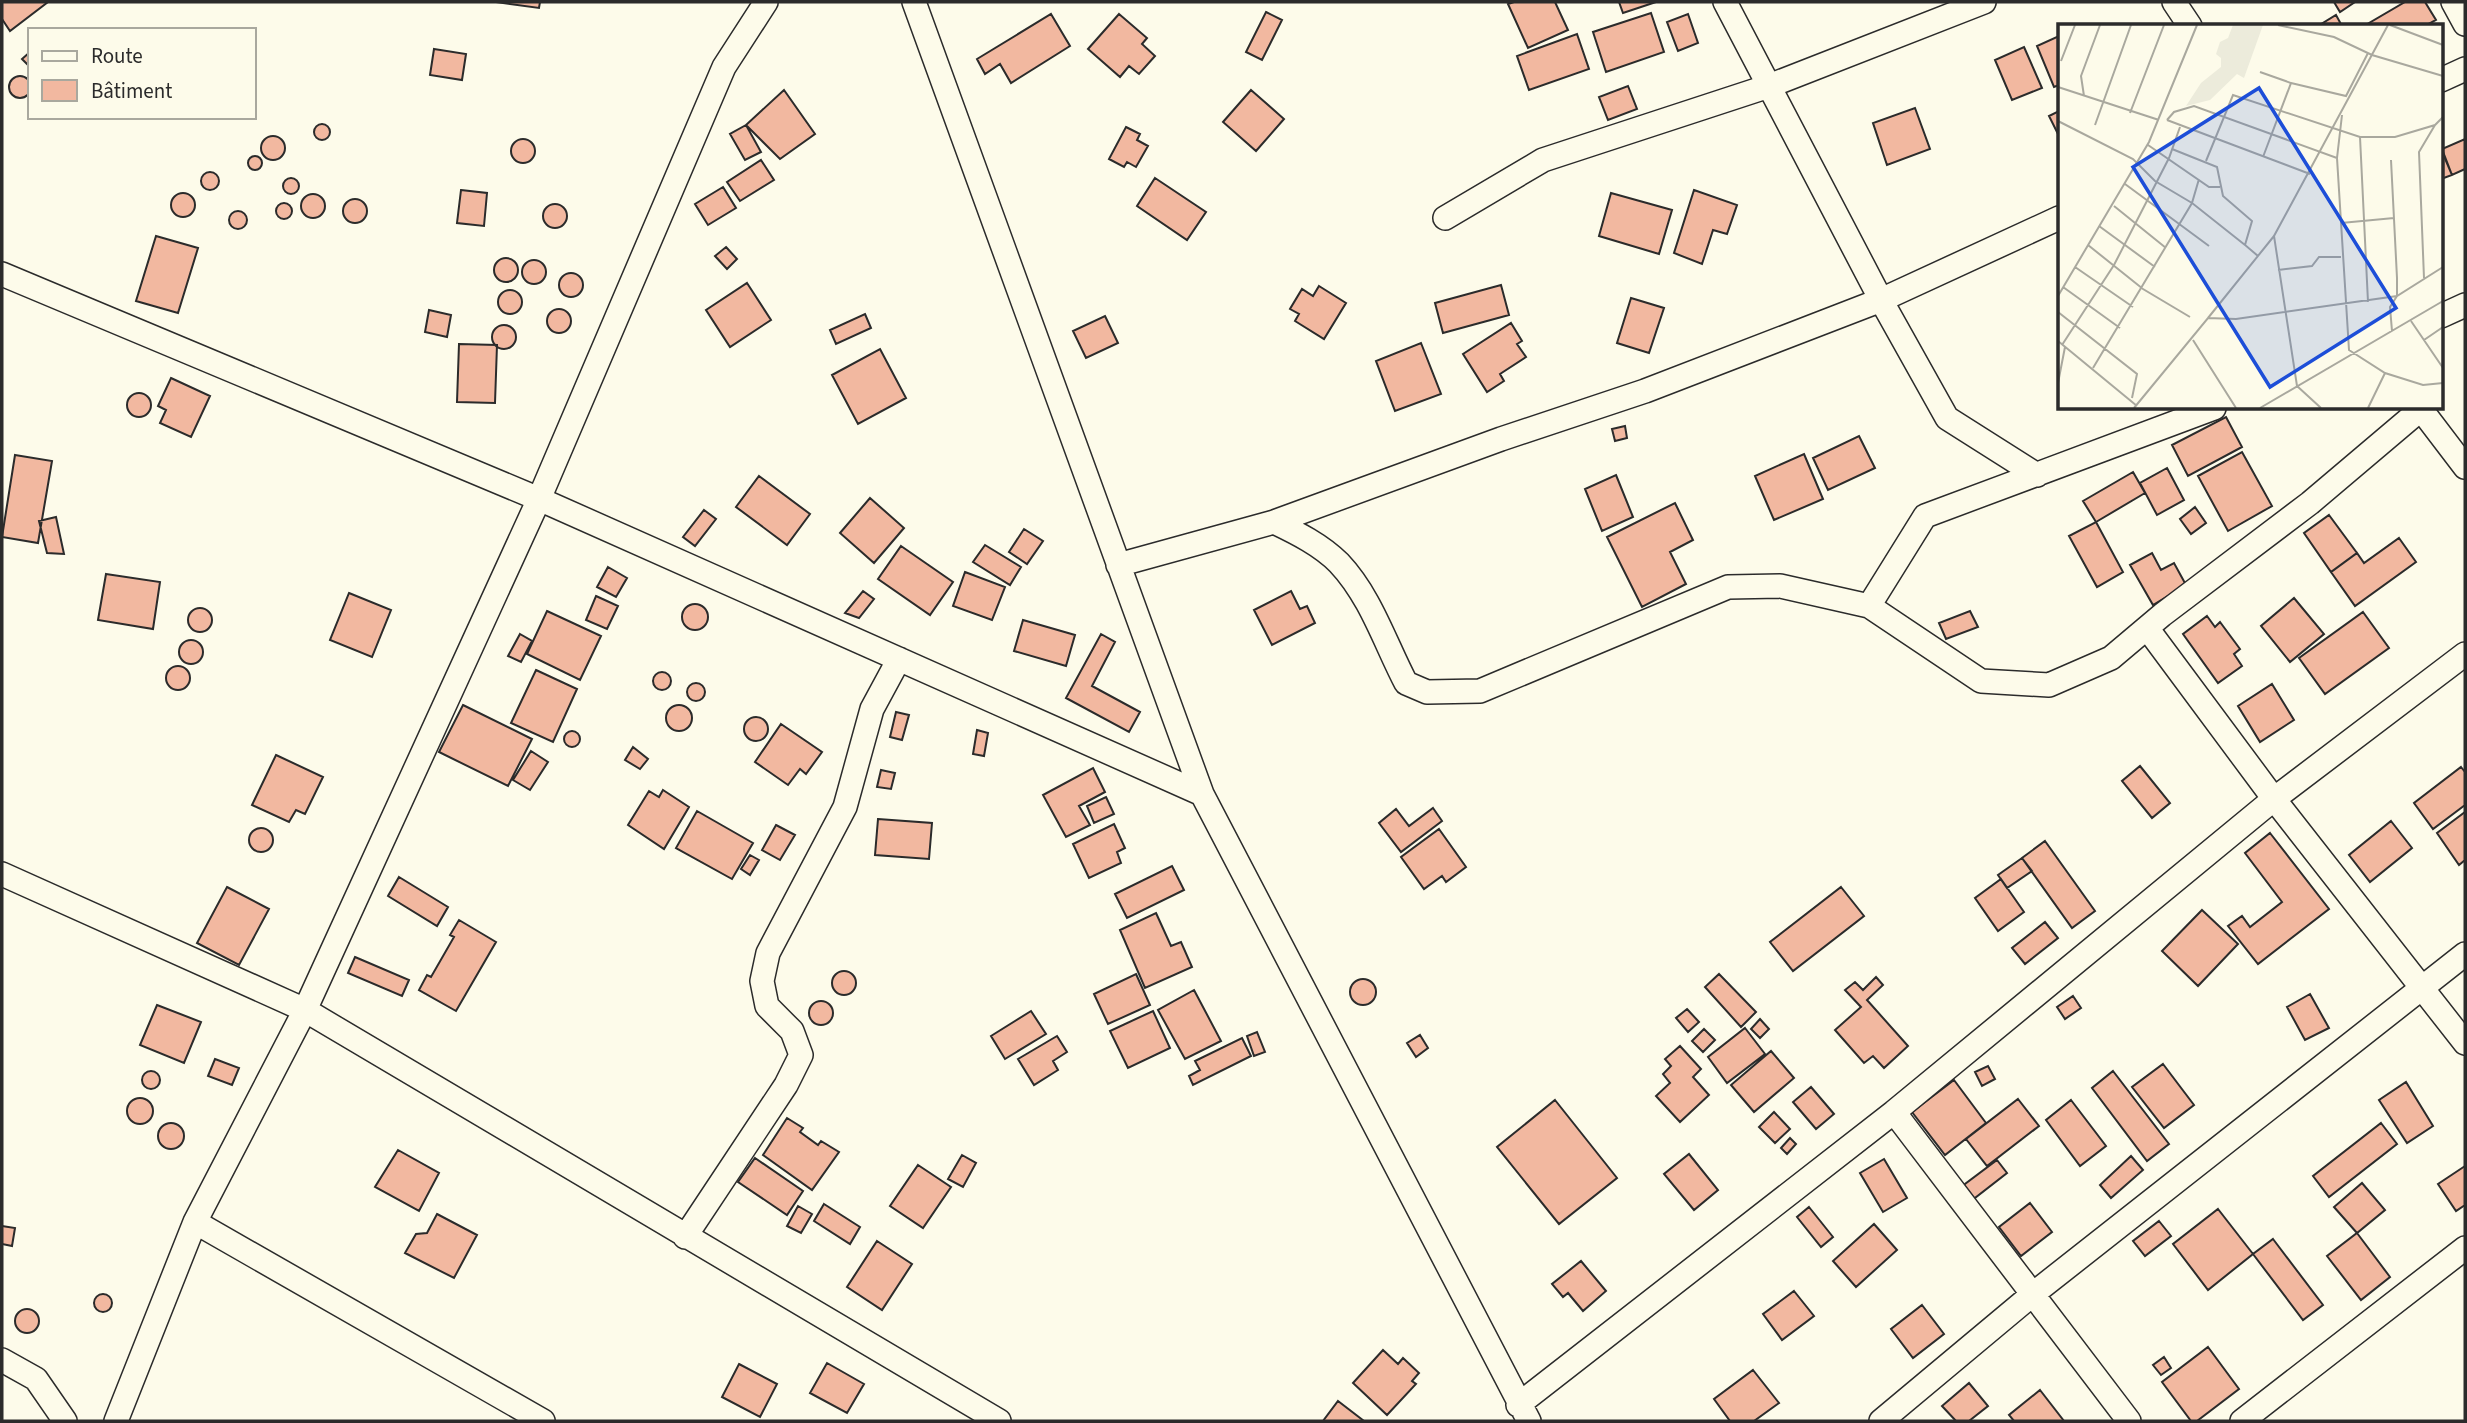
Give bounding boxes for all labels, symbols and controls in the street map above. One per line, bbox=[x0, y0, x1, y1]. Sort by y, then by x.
inset map bbox=[2058, 24, 2442, 410]
legend bbox=[28, 28, 256, 119]
text: Route bbox=[91, 41, 143, 71]
text: Bâtiment bbox=[91, 76, 172, 106]

